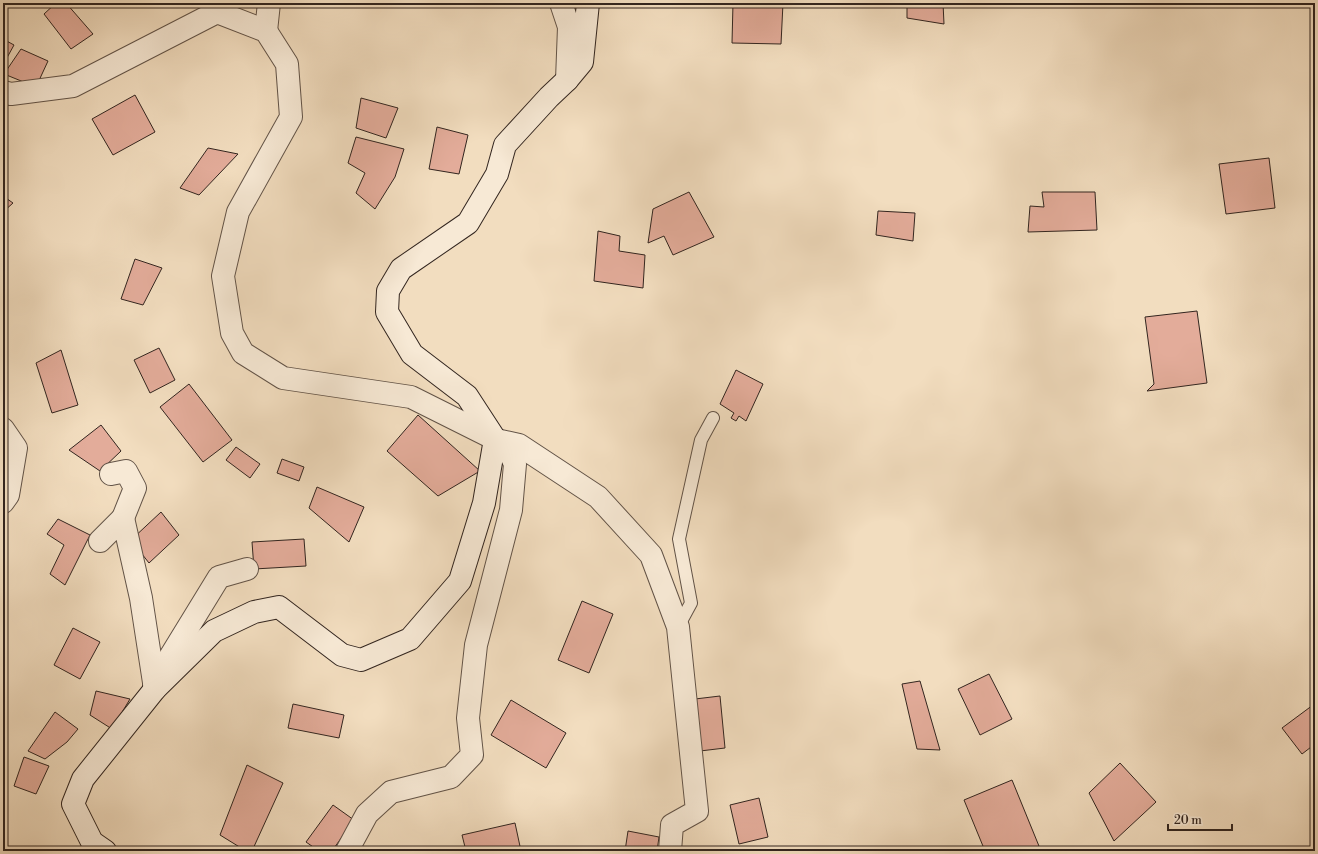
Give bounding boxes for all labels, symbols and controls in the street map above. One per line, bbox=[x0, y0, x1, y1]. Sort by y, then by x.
scale bar bbox=[1168, 806, 1232, 832]
text: 20 m bbox=[1174, 813, 1202, 828]

